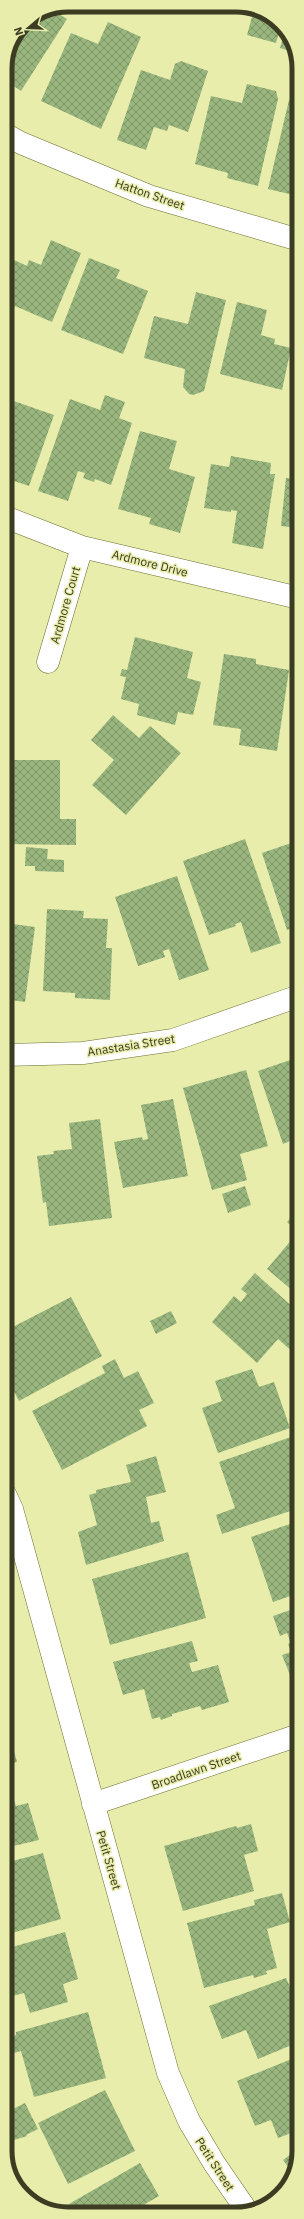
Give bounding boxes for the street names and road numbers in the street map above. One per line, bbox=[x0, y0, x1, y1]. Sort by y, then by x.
street label: Hatton Street bbox=[113, 175, 187, 213]
street label: Ardmore Drive bbox=[110, 546, 190, 580]
street label: Ardmore Court bbox=[47, 565, 83, 645]
street label: Anastasia Street bbox=[86, 1031, 176, 1059]
street label: Broadlawn Street bbox=[149, 1748, 243, 1792]
street label: Petit Street bbox=[93, 1829, 125, 1891]
street label: Petit Street bbox=[192, 2134, 238, 2194]

